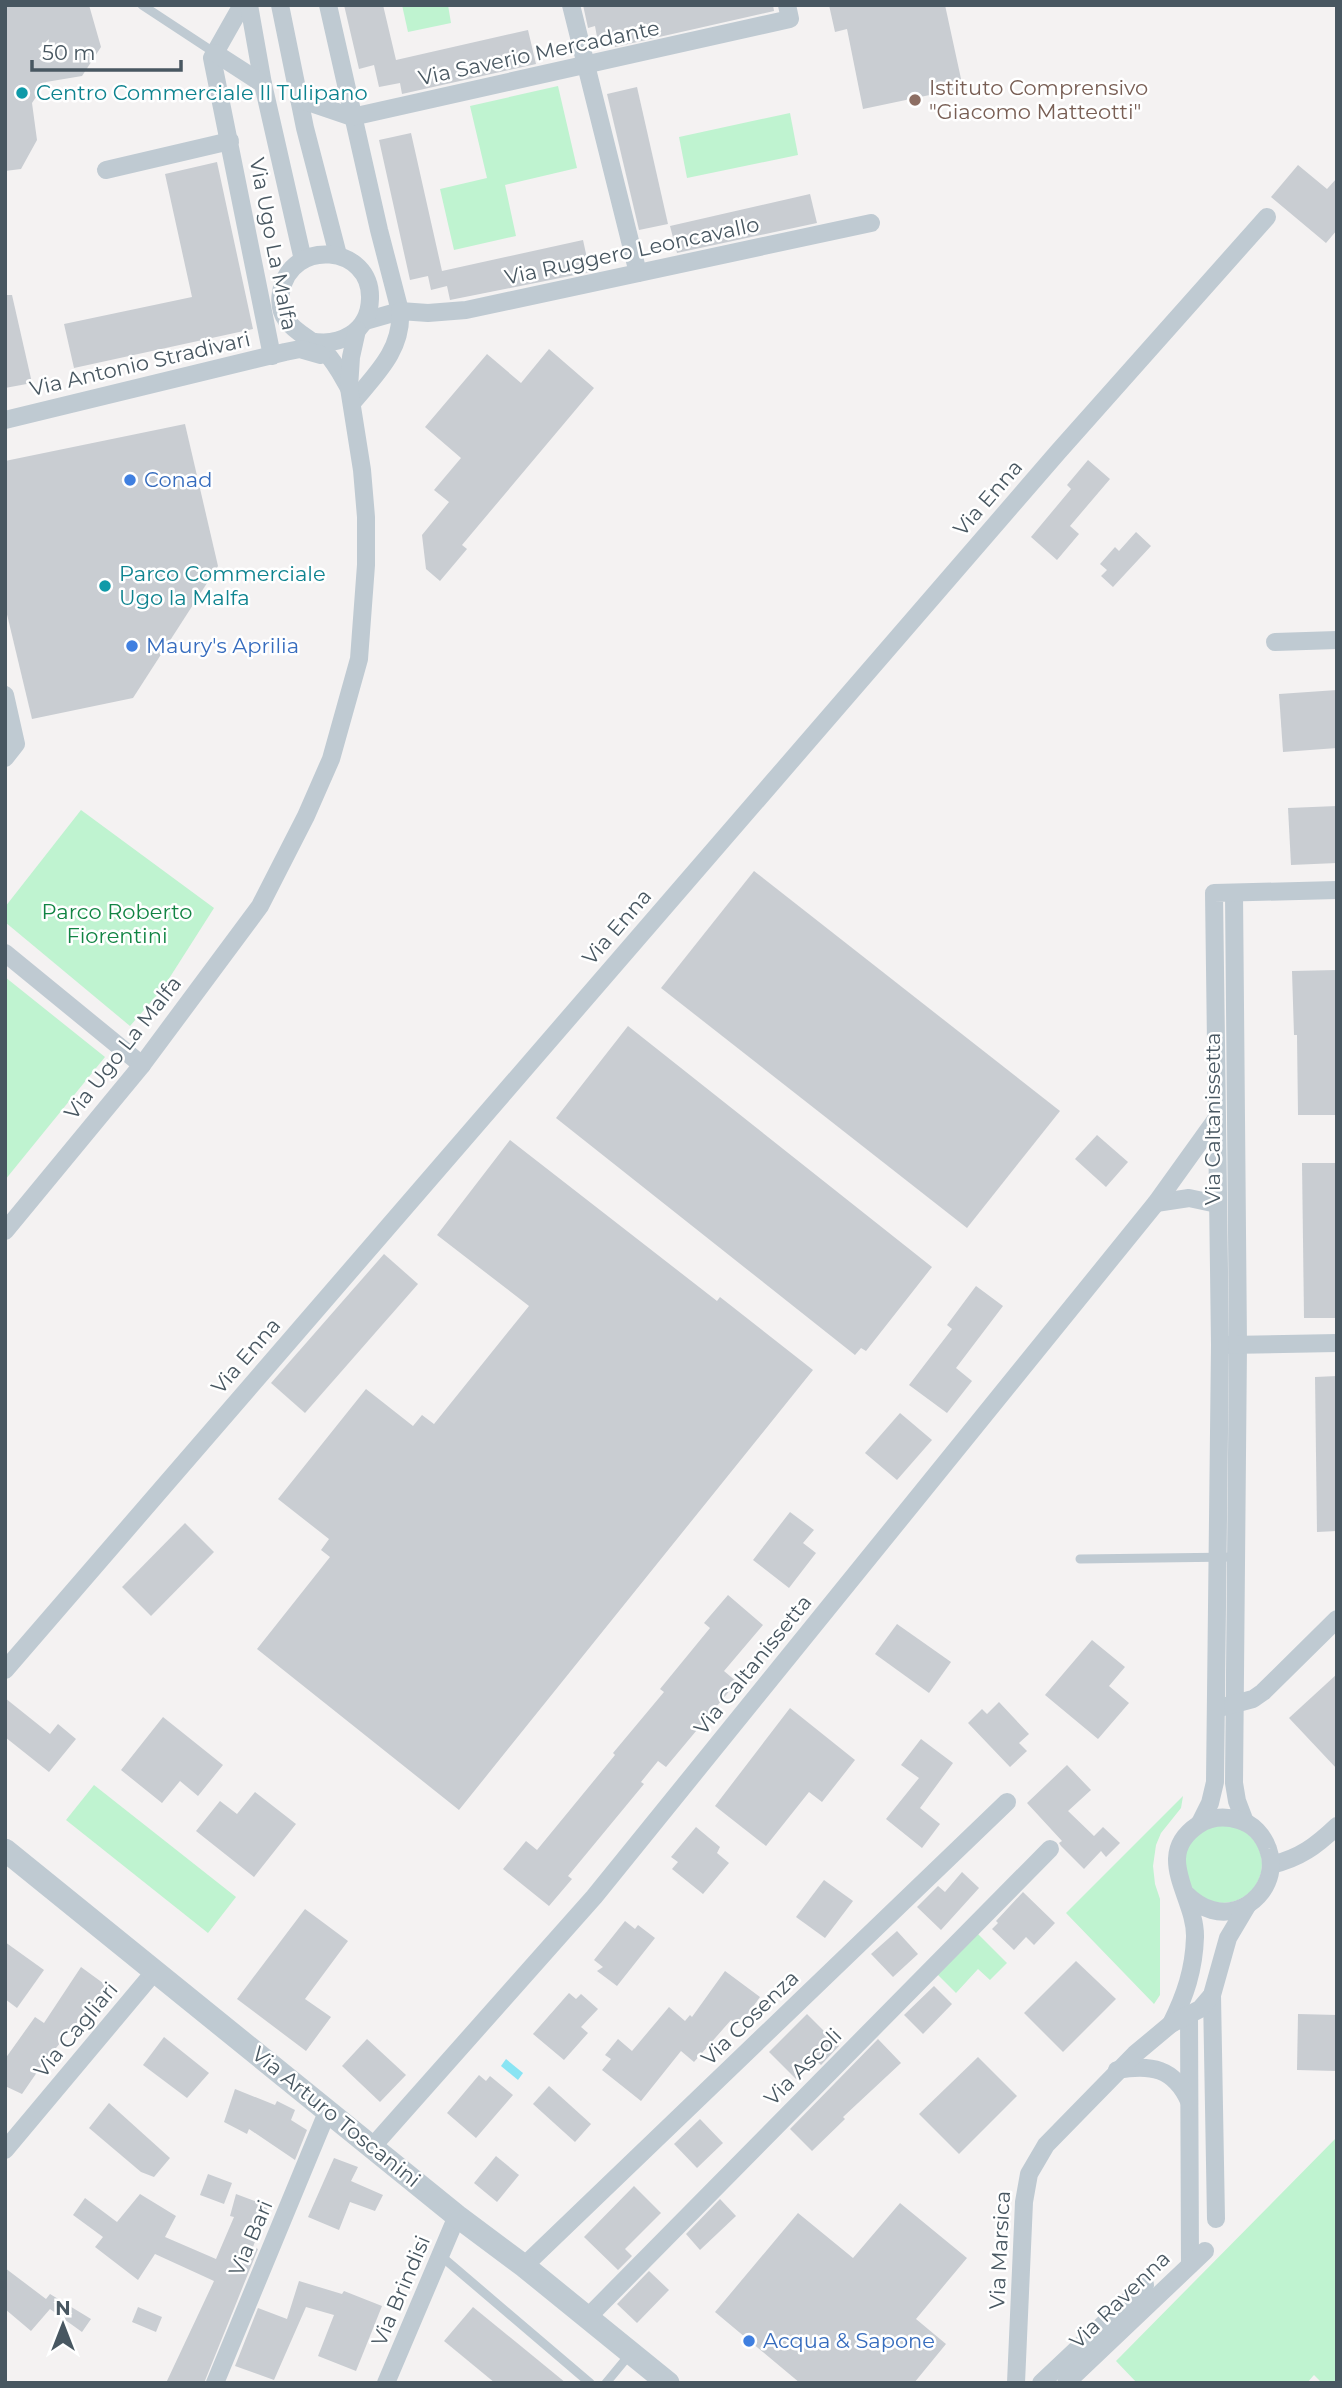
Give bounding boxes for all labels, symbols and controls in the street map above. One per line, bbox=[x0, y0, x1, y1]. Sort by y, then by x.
street label: Via Saverio Mercadante bbox=[416, 15, 662, 90]
scale bar bbox=[32, 28, 180, 72]
text: 50 m bbox=[42, 40, 96, 65]
place label: Istituto Comprensivo "Giacomo Matteotti" bbox=[929, 75, 1148, 124]
place label: Centro Commerciale Il Tulipano bbox=[36, 80, 368, 105]
marker: Centro Commerciale Il Tulipano bbox=[14, 85, 30, 101]
marker: Istituto Comprensivo "Giacomo Matteotti" bbox=[907, 92, 923, 108]
street label: Via Ugo La Malfa bbox=[245, 156, 302, 332]
street label: Via Ruggero Leoncavallo bbox=[502, 211, 761, 290]
street label: Via Antonio Stradivari bbox=[27, 326, 253, 401]
street label: Via Enna bbox=[948, 455, 1027, 541]
place label: Conad bbox=[144, 467, 212, 492]
marker: Conad bbox=[122, 472, 138, 488]
place label: Parco Commerciale Ugo la Malfa bbox=[119, 561, 326, 610]
marker: Parco Commerciale Ugo la Malfa bbox=[97, 578, 113, 594]
place label: Maury's Aprilia bbox=[146, 633, 299, 658]
marker: Maury's Aprilia bbox=[124, 638, 140, 654]
street label: Via Enna bbox=[577, 884, 656, 970]
park label: Parco Roberto Fiorentini bbox=[42, 899, 192, 948]
street label: Via Ugo La Malfa bbox=[59, 971, 186, 1124]
street label: Via Caltanissetta bbox=[1200, 1033, 1225, 1205]
street label: Via Enna bbox=[206, 1313, 285, 1399]
street label: Via Caltanissetta bbox=[689, 1590, 817, 1740]
street label: Via Cosenza bbox=[696, 1965, 804, 2070]
street label: Via Cagliari bbox=[28, 1977, 123, 2083]
street label: Via Ascoli bbox=[759, 2023, 847, 2111]
street label: Via Arturo Toscanini bbox=[247, 2041, 426, 2192]
street label: Via Marsica bbox=[984, 2190, 1015, 2310]
street label: Via Bari bbox=[223, 2196, 278, 2279]
street label: Via Brindisi bbox=[366, 2232, 435, 2350]
street label: Via Ravenna bbox=[1064, 2246, 1175, 2354]
north arrow bbox=[28, 2290, 98, 2360]
text: N bbox=[55, 2297, 71, 2320]
place label: Acqua & Sapone bbox=[763, 2328, 935, 2353]
marker: Acqua & Sapone bbox=[741, 2333, 757, 2349]

